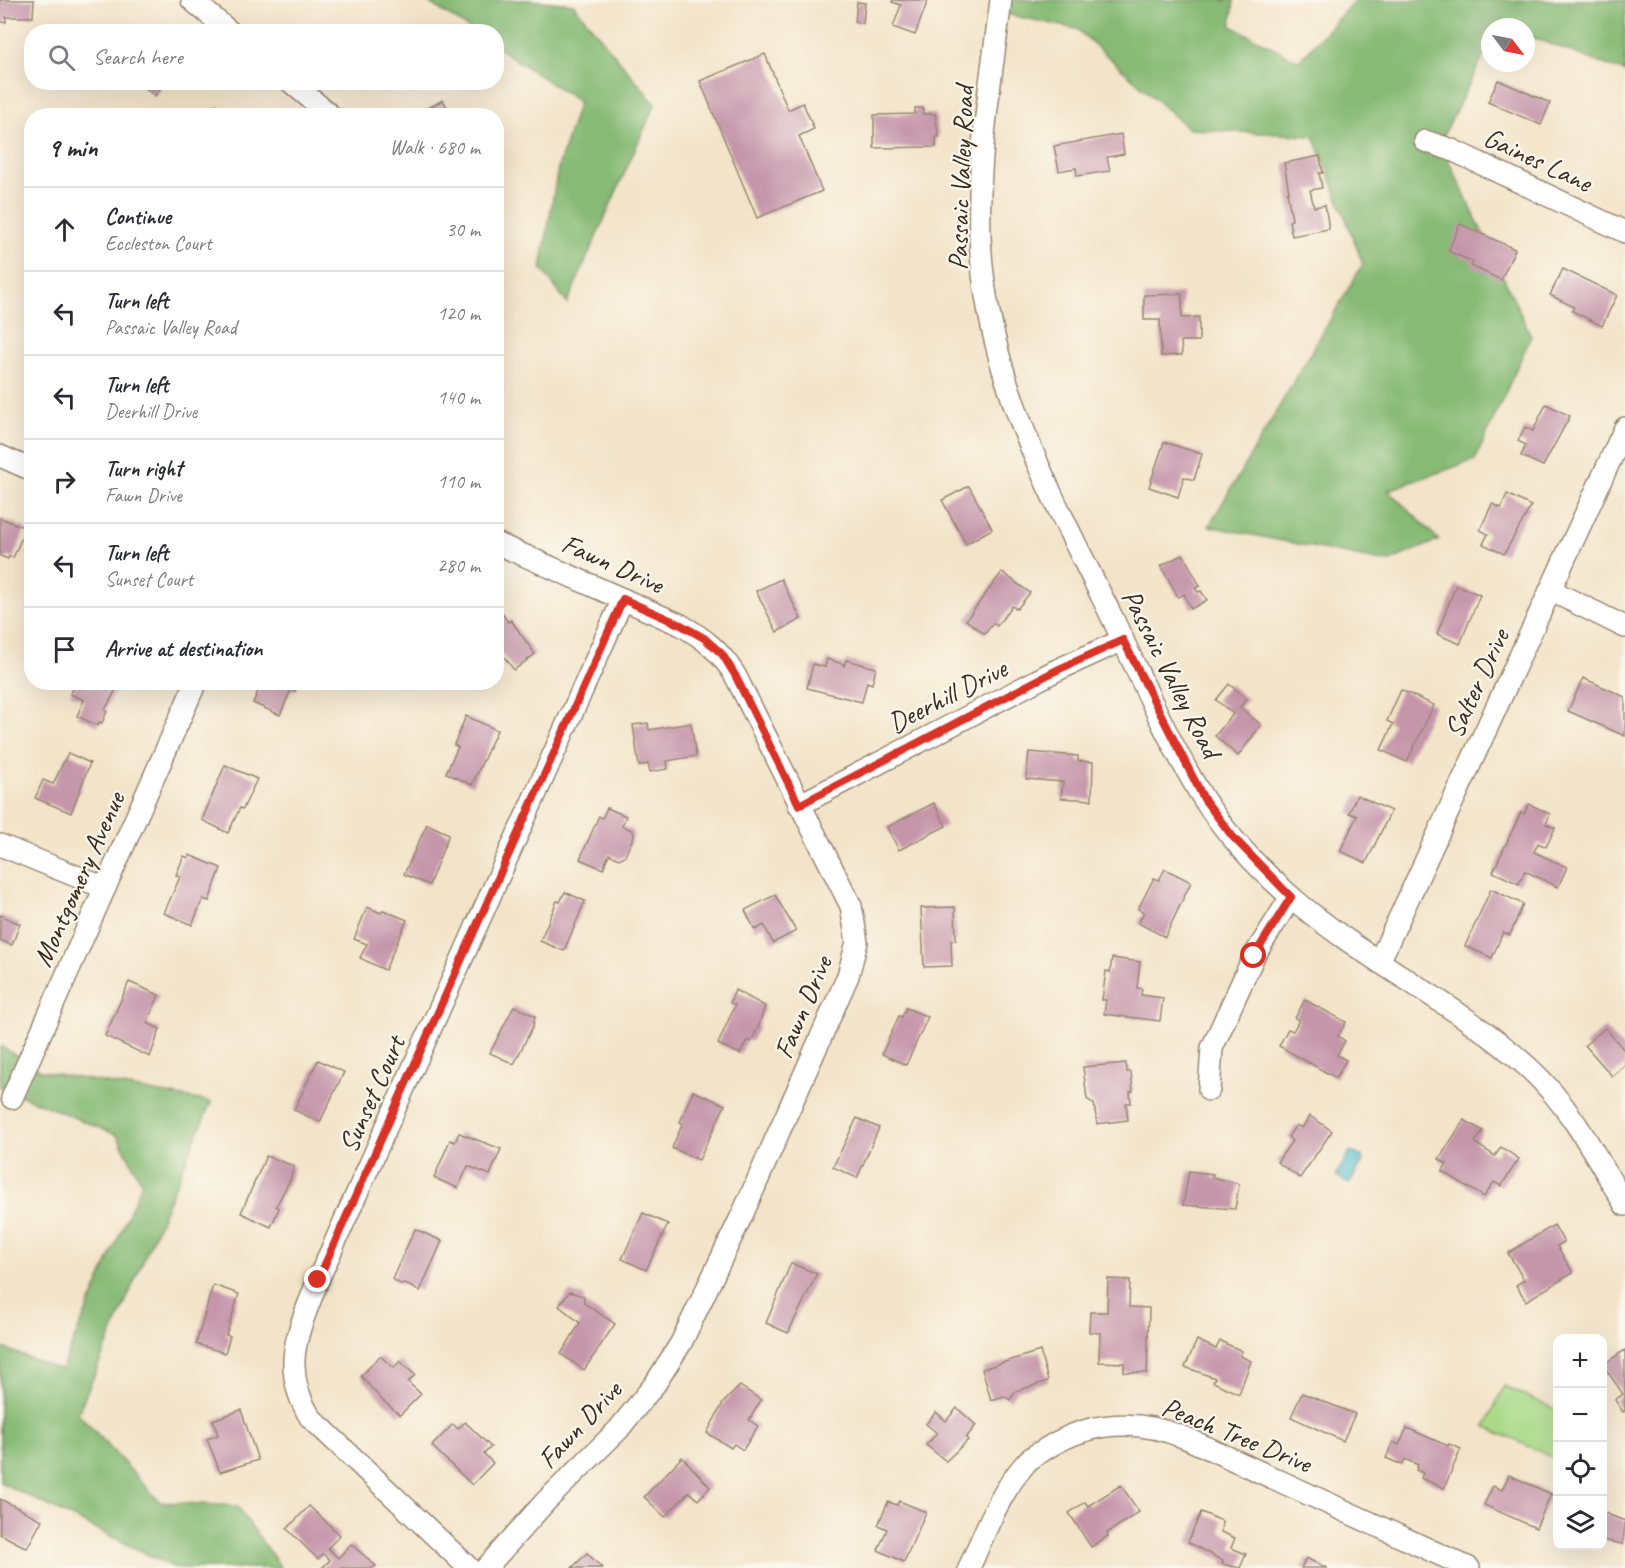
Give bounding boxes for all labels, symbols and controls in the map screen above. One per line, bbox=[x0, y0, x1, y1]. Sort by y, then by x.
north arrow bbox=[1481, 18, 1535, 72]
search box bbox=[24, 24, 504, 90]
icon: search bbox=[45, 41, 78, 74]
text: Search here bbox=[93, 43, 183, 71]
street label: Passaic Valley Road bbox=[940, 81, 981, 271]
street label: Gaines Lane bbox=[1478, 119, 1599, 200]
text: 9 min bbox=[48, 131, 98, 164]
text: Walk · 680 m bbox=[390, 135, 480, 160]
text: Continue bbox=[105, 203, 171, 231]
icon: ahead bbox=[48, 213, 81, 246]
text: 30 m bbox=[446, 217, 480, 242]
text: Eccleston Court bbox=[105, 231, 212, 256]
text: Turn left bbox=[105, 287, 169, 315]
icon: left bbox=[48, 297, 81, 330]
text: 120 m bbox=[437, 301, 480, 326]
text: Passaic Valley Road bbox=[105, 315, 237, 340]
text: Turn left bbox=[105, 371, 169, 399]
icon: left bbox=[48, 381, 81, 414]
text: 140 m bbox=[437, 385, 480, 410]
text: Deerhill Drive bbox=[105, 399, 197, 424]
text: Turn right bbox=[105, 455, 182, 483]
icon: right bbox=[48, 465, 81, 498]
text: 110 m bbox=[437, 469, 480, 494]
text: Fawn Drive bbox=[105, 483, 182, 508]
street label: Fawn Drive bbox=[557, 526, 671, 602]
text: Turn left bbox=[105, 539, 169, 567]
icon: left bbox=[48, 549, 81, 582]
text: 280 m bbox=[437, 553, 480, 578]
text: Sunset Court bbox=[105, 567, 193, 592]
street label: Passaic Valley Road bbox=[1114, 583, 1231, 767]
street label: Salter Drive bbox=[1436, 622, 1518, 743]
icon: arrive bbox=[48, 633, 81, 666]
text: Arrive at destination bbox=[105, 635, 262, 663]
street label: Deerhill Drive bbox=[882, 650, 1014, 740]
street label: Montgomery Avenue bbox=[24, 785, 133, 972]
route start bbox=[1240, 942, 1266, 968]
street label: Fawn Drive bbox=[765, 949, 840, 1064]
street label: Sunset Court bbox=[330, 1028, 414, 1158]
route end bbox=[304, 1266, 330, 1292]
map controls bbox=[1553, 1334, 1607, 1550]
button: + bbox=[1553, 1334, 1607, 1388]
street label: Fawn Drive bbox=[530, 1372, 630, 1476]
button: − bbox=[1553, 1388, 1607, 1442]
street label: Peach Tree Drive bbox=[1157, 1389, 1318, 1481]
button: locate bbox=[1553, 1442, 1607, 1496]
button: layers bbox=[1553, 1496, 1607, 1550]

